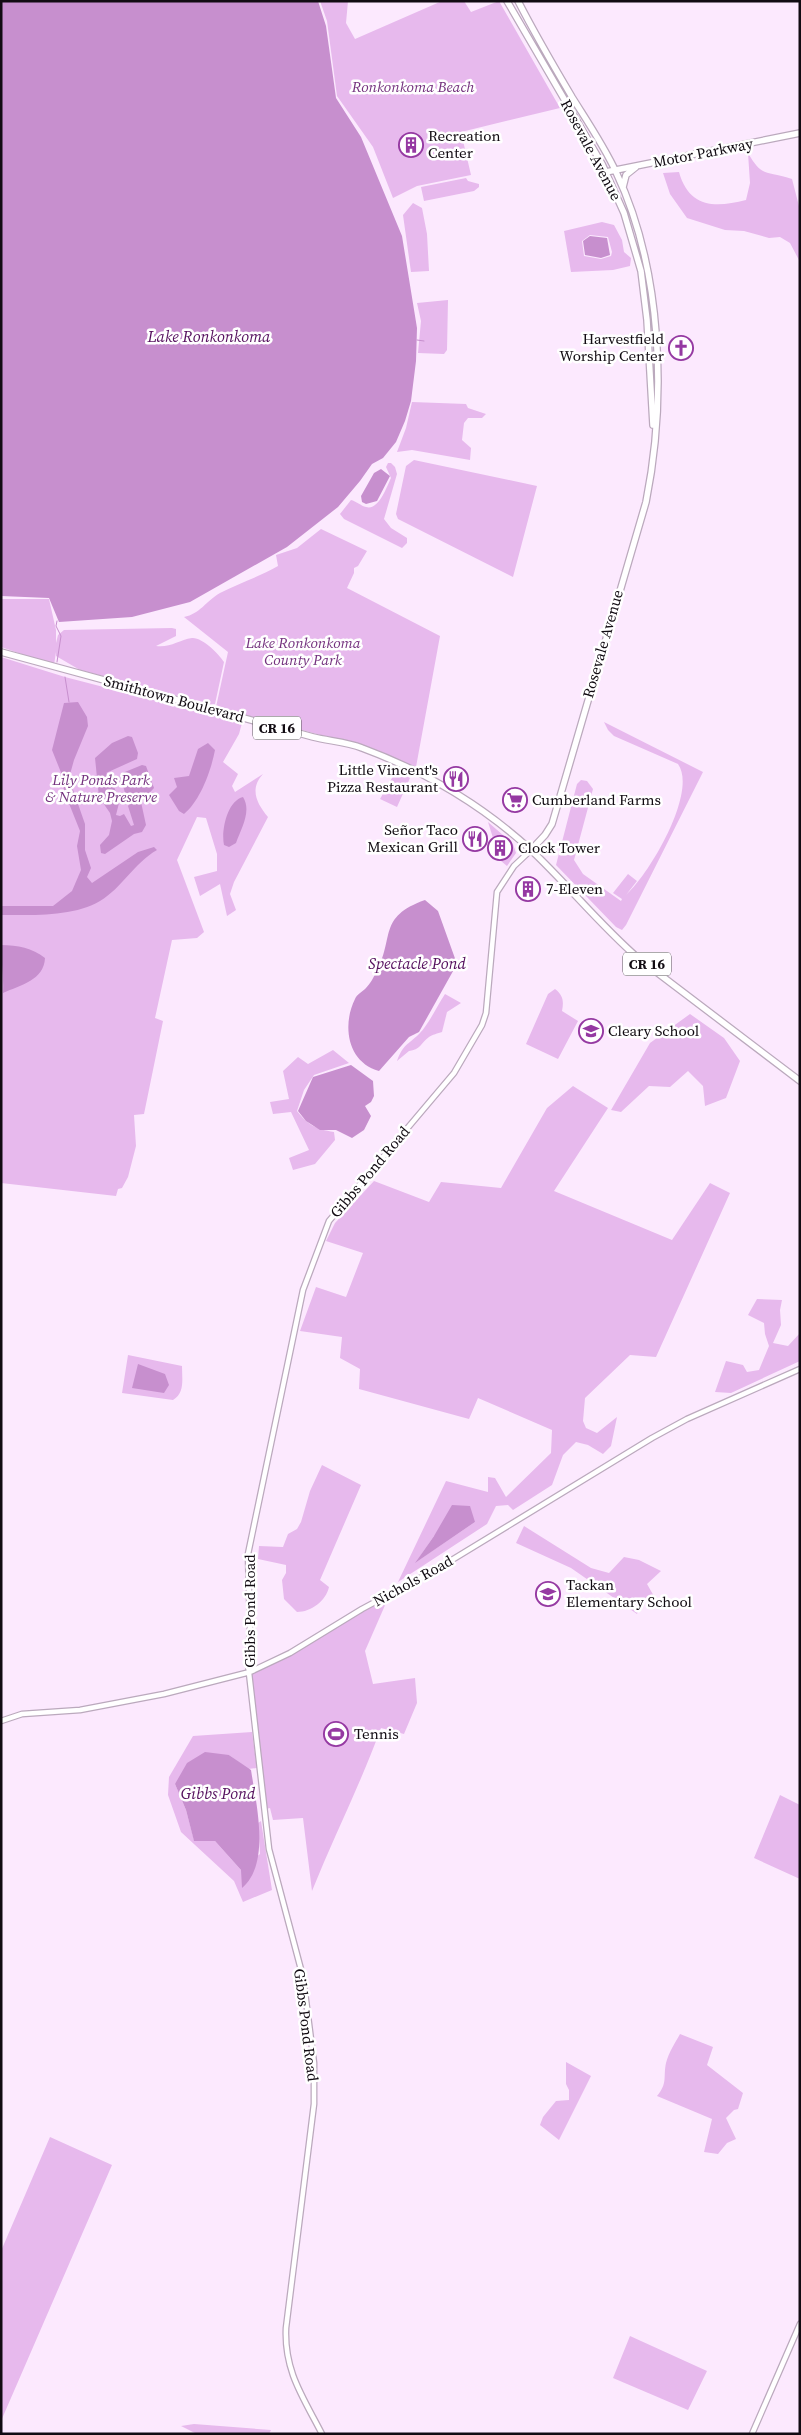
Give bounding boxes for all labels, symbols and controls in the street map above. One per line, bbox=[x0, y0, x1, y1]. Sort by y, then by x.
park label: Ronkonkoma Beach bbox=[351, 76, 474, 97]
street label: Rosevale Avenue bbox=[556, 96, 627, 204]
place label: Recreation Center bbox=[428, 125, 501, 163]
building icon: Recreation Center bbox=[398, 132, 424, 158]
street label: Motor Parkway bbox=[651, 132, 755, 172]
water label: Lake Ronkonkoma bbox=[147, 325, 271, 347]
place label: Harvestfield Worship Center bbox=[559, 328, 665, 366]
church icon: Harvestfield Worship Center bbox=[668, 335, 694, 361]
street label: Rosevale Avenue bbox=[577, 587, 628, 700]
park label: Lake Ronkonkoma County Park bbox=[244, 632, 361, 670]
street label: Smithtown Boulevard bbox=[102, 670, 247, 727]
road number: CR 16 bbox=[253, 716, 301, 740]
place label: Little Vincent's Pizza Restaurant bbox=[327, 759, 438, 797]
restaurant icon: Little Vincent's Pizza Restaurant bbox=[443, 766, 469, 792]
park label: Lily Ponds Park & Nature Preserve bbox=[45, 769, 157, 807]
supermarket icon: Cumberland Farms bbox=[502, 787, 528, 813]
place label: Cumberland Farms bbox=[532, 789, 661, 810]
place label: Señor Taco Mexican Grill bbox=[367, 819, 459, 857]
restaurant icon: Señor Taco Mexican Grill bbox=[462, 826, 488, 852]
building icon: Clock Tower bbox=[487, 835, 513, 861]
place label: Clock Tower bbox=[518, 837, 601, 858]
building icon: 7-Eleven bbox=[515, 876, 541, 902]
place label: 7-Eleven bbox=[546, 878, 603, 899]
water label: Spectacle Pond bbox=[368, 952, 466, 974]
road number: CR 16 bbox=[623, 952, 671, 976]
school or university icon: Cleary School bbox=[578, 1018, 604, 1044]
place label: Cleary School bbox=[608, 1020, 700, 1041]
street label: Gibbs Pond Road bbox=[325, 1121, 415, 1222]
street label: Nichols Road bbox=[369, 1550, 457, 1611]
street label: Gibbs Pond Road bbox=[239, 1554, 260, 1668]
place label: Tackan Elementary School bbox=[566, 1574, 693, 1612]
school or university icon: Tackan Elementary School bbox=[535, 1581, 561, 1607]
sports icon: Tennis bbox=[323, 1721, 349, 1747]
place label: Tennis bbox=[354, 1723, 399, 1744]
water label: Gibbs Pond bbox=[181, 1782, 256, 1804]
street label: Gibbs Pond Road bbox=[289, 1967, 324, 2083]

